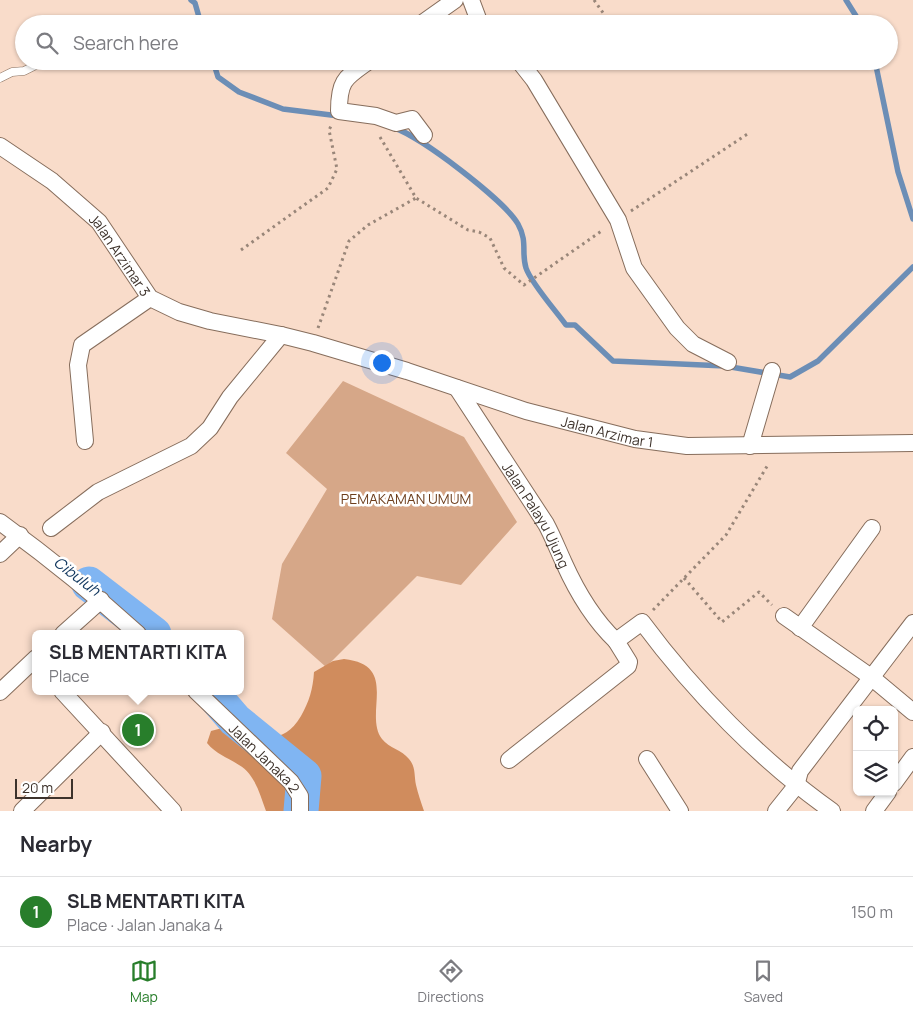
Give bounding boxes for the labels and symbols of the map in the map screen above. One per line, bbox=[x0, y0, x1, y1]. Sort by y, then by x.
street label: Jalan Arzimar 3 bbox=[86, 209, 155, 300]
your location bbox=[369, 350, 395, 376]
street label: Jalan Arzimar 1 bbox=[559, 411, 655, 451]
street label: Jalan Palayu Ujung bbox=[498, 458, 574, 571]
park label: PEMAKAMAN UMUM bbox=[341, 489, 471, 508]
water label: Cibuluh bbox=[49, 552, 105, 601]
pin: 1 bbox=[122, 711, 154, 749]
street label: Jalan Janaka 2 bbox=[225, 719, 305, 796]
scale bar bbox=[15, 776, 72, 799]

